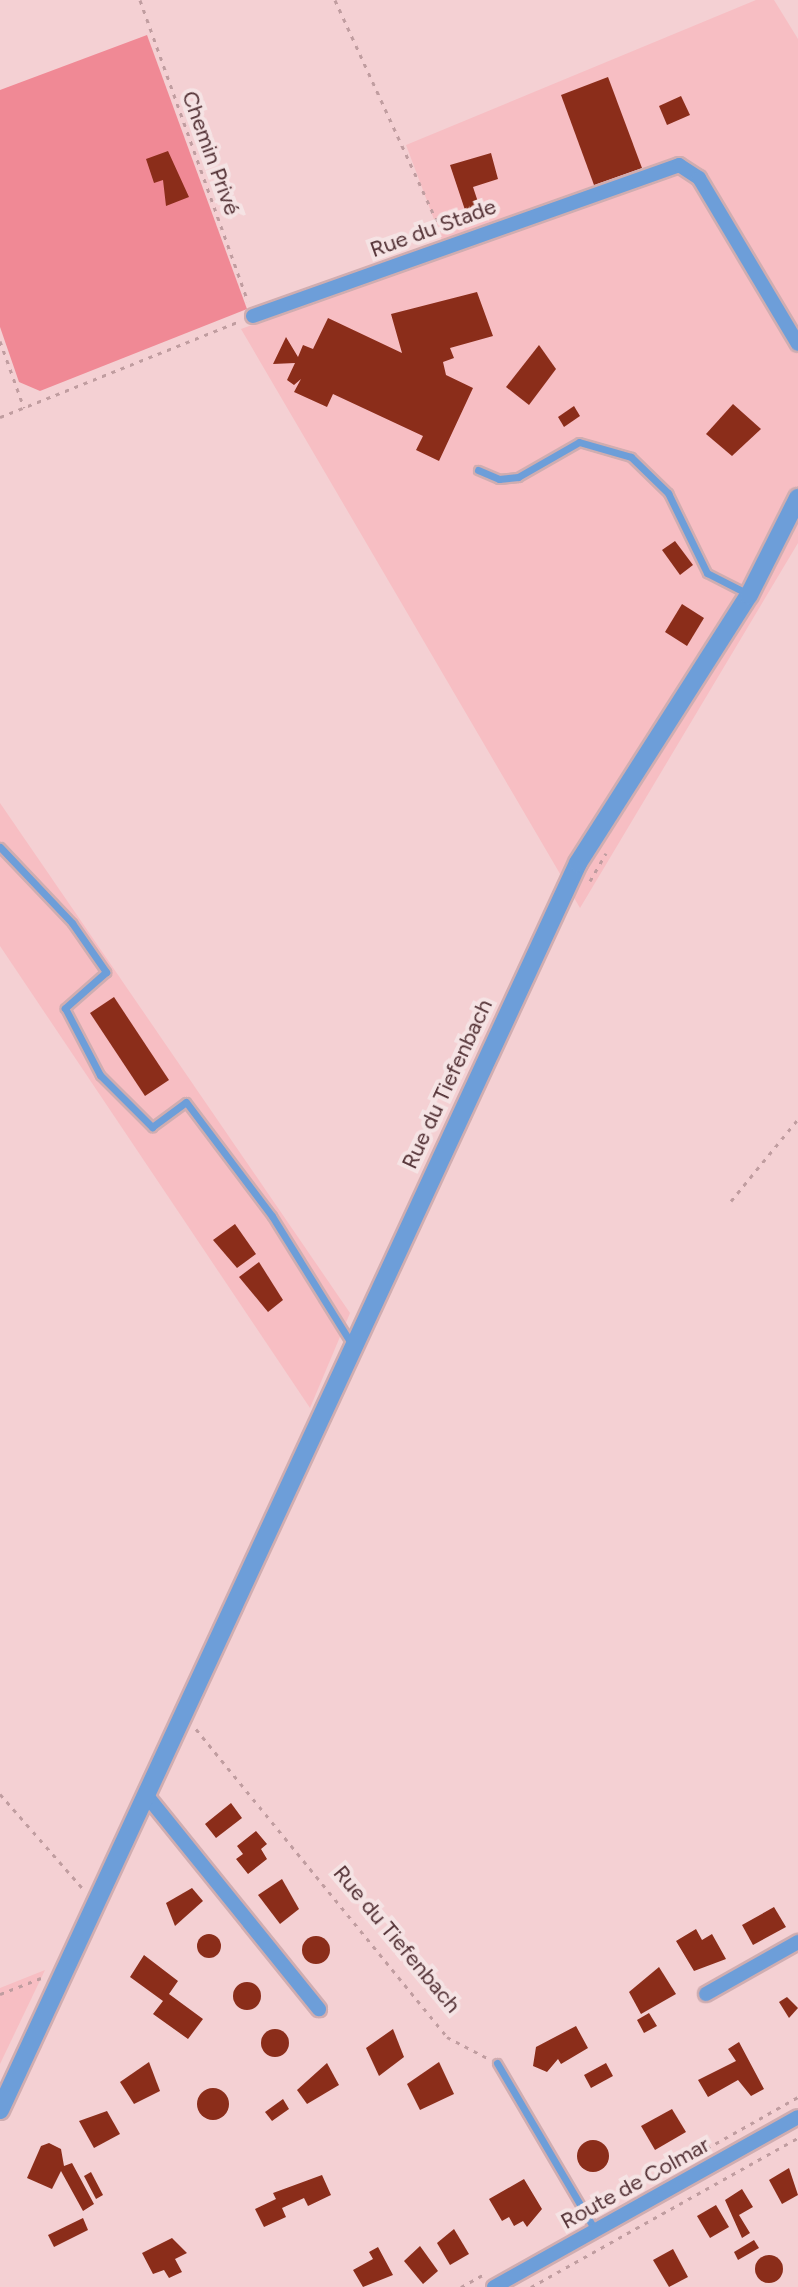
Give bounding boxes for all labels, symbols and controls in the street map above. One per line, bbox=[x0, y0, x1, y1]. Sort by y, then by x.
street label: Chemin Privé bbox=[176, 87, 246, 219]
street label: Rue du Stade bbox=[366, 193, 500, 263]
street label: Rue du Tiefenbach bbox=[396, 995, 498, 1173]
street label: Rue du Tiefenbach bbox=[328, 1860, 466, 2018]
street label: Route de Colmar bbox=[556, 2131, 714, 2235]

